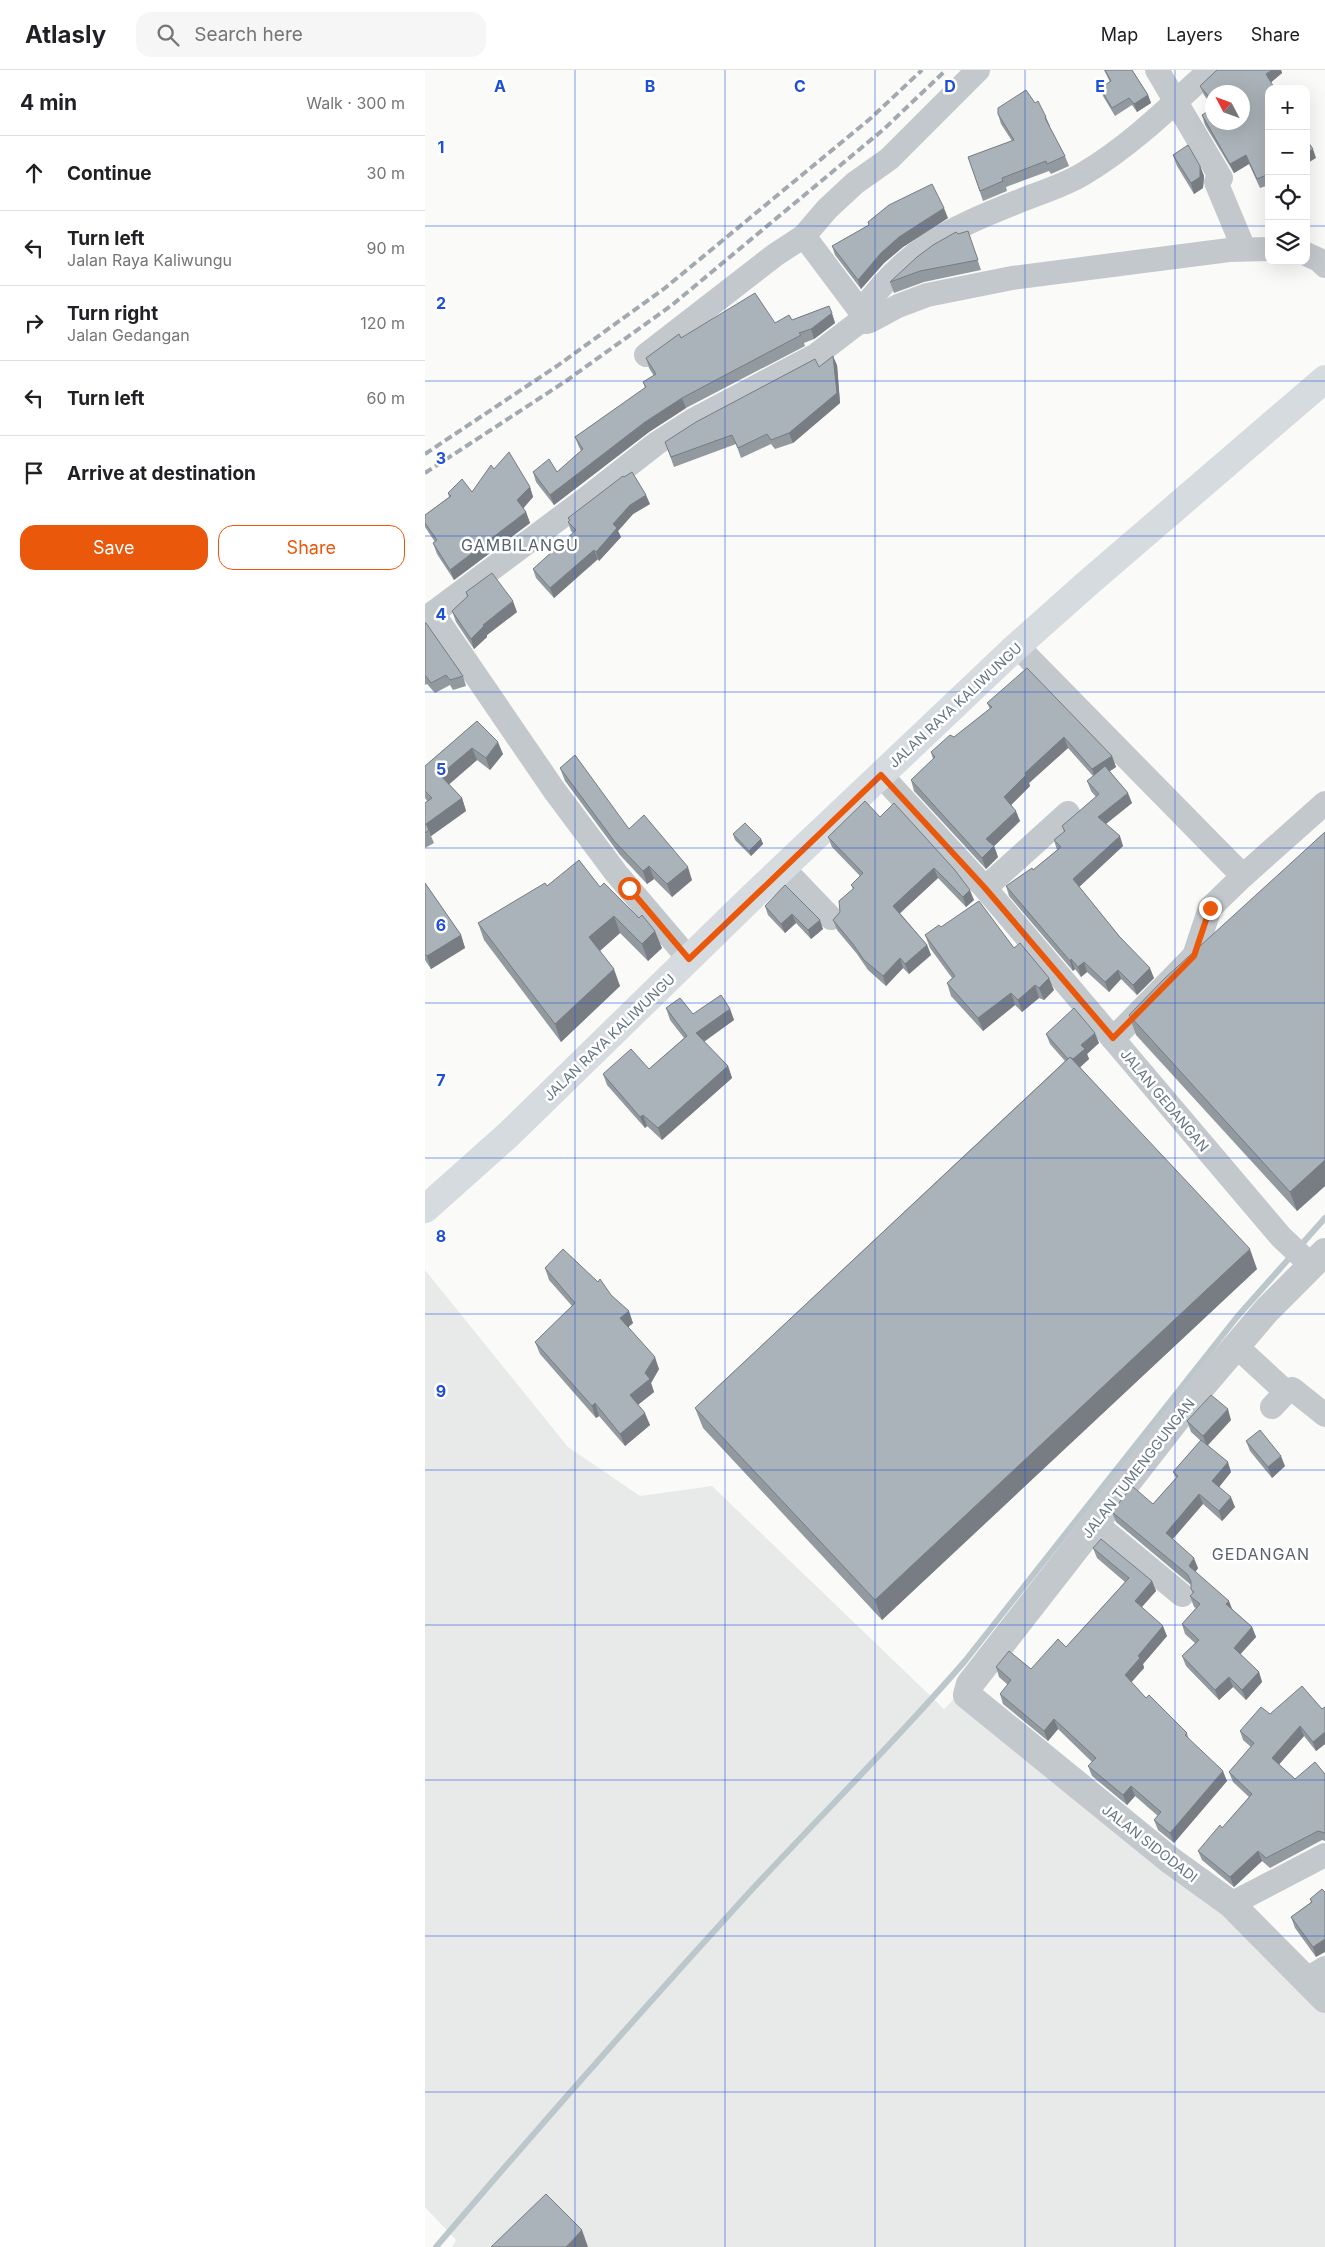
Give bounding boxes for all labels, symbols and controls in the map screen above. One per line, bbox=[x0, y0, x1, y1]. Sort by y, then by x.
search box bbox=[136, 12, 486, 57]
text: Atlasly bbox=[25, 20, 106, 49]
icon: search bbox=[154, 21, 182, 49]
text: Search here bbox=[194, 23, 303, 46]
text: Map bbox=[1101, 24, 1138, 45]
text: Layers bbox=[1166, 24, 1223, 45]
text: Share bbox=[1251, 24, 1300, 45]
text: A bbox=[494, 76, 506, 96]
text: B bbox=[645, 76, 655, 96]
text: C bbox=[794, 76, 806, 96]
text: D bbox=[944, 76, 956, 96]
text: E bbox=[1095, 76, 1105, 96]
north arrow bbox=[1205, 85, 1250, 130]
map controls bbox=[1265, 85, 1310, 265]
button: + bbox=[1265, 85, 1310, 130]
text: 4 min bbox=[20, 90, 77, 115]
text: Walk · 300 m bbox=[306, 93, 405, 113]
button: − bbox=[1265, 130, 1310, 175]
text: 1 bbox=[438, 137, 444, 157]
icon: ahead bbox=[20, 159, 48, 187]
text: Continue bbox=[67, 162, 152, 185]
text: 30 m bbox=[367, 163, 405, 183]
button: locate bbox=[1265, 175, 1310, 220]
button: layers bbox=[1265, 220, 1310, 265]
text: Turn left bbox=[67, 227, 145, 250]
icon: left bbox=[20, 234, 48, 262]
text: 90 m bbox=[366, 238, 405, 258]
text: Jalan Raya Kaliwungu bbox=[67, 250, 232, 270]
text: 2 bbox=[436, 293, 446, 313]
text: Turn right bbox=[67, 302, 158, 325]
icon: right bbox=[20, 309, 48, 337]
text: 120 m bbox=[360, 313, 405, 333]
text: Jalan Gedangan bbox=[67, 325, 190, 345]
icon: left bbox=[20, 384, 48, 412]
text: Turn left bbox=[67, 387, 145, 410]
text: 60 m bbox=[366, 388, 405, 408]
text: 3 bbox=[436, 448, 446, 468]
icon: arrive bbox=[20, 459, 48, 487]
text: Arrive at destination bbox=[67, 462, 256, 485]
button: Save bbox=[20, 525, 208, 570]
button: Share bbox=[218, 525, 405, 570]
district label: GAMBILANGU bbox=[461, 535, 579, 555]
text: 4 bbox=[436, 604, 447, 624]
street label: JALAN RAYA KALIWUNGU bbox=[885, 639, 1025, 771]
text: 5 bbox=[436, 759, 446, 779]
route start bbox=[618, 877, 641, 900]
route end bbox=[1199, 897, 1222, 920]
text: 6 bbox=[436, 915, 446, 935]
street label: JALAN RAYA KALIWUNGU bbox=[540, 970, 678, 1104]
street label: JALAN GEDANGAN bbox=[1117, 1045, 1213, 1155]
text: 7 bbox=[436, 1070, 446, 1090]
text: 8 bbox=[436, 1226, 446, 1246]
text: 9 bbox=[436, 1381, 446, 1401]
street label: JALAN TUMENGGUNGAN bbox=[1078, 1395, 1198, 1541]
district label: GEDANGAN bbox=[1212, 1544, 1310, 1564]
street label: JALAN SIDODADI bbox=[1099, 1801, 1201, 1885]

